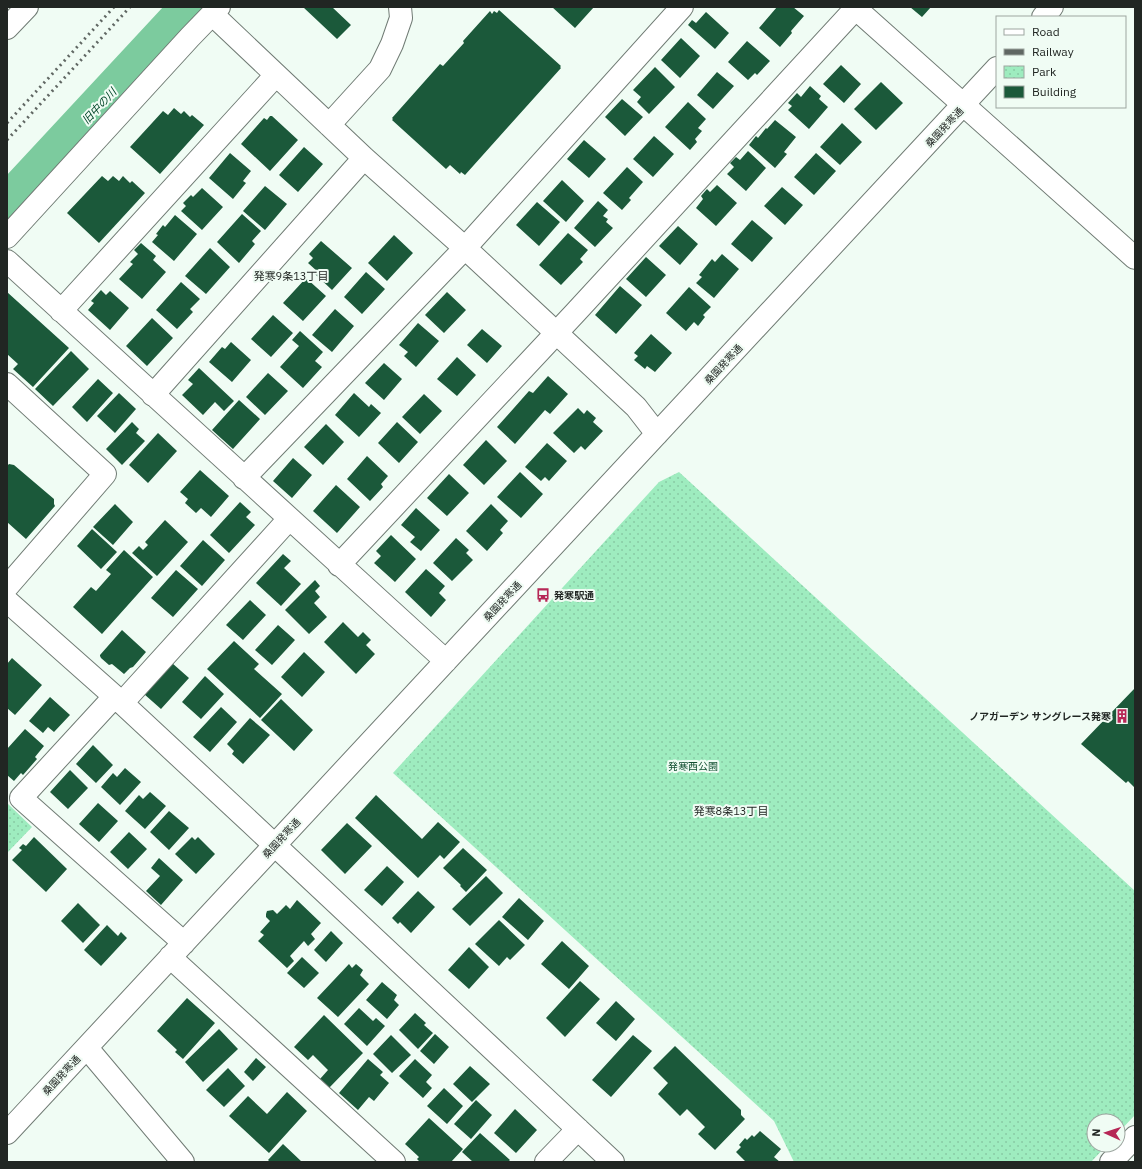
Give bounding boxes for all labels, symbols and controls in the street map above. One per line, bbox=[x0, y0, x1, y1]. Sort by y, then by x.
legend bbox=[996, 16, 1126, 108]
text: Road bbox=[1032, 24, 1060, 39]
text: Railway bbox=[1032, 44, 1074, 59]
text: Park bbox=[1032, 64, 1057, 79]
water label: 旧中の川 bbox=[79, 84, 120, 127]
text: Building bbox=[1032, 84, 1077, 99]
street label: 桑園発寒通 bbox=[923, 105, 966, 150]
district label: 発寒9条13丁目 bbox=[254, 269, 328, 283]
street label: 桑園発寒通 bbox=[702, 342, 745, 387]
street label: 桑園発寒通 bbox=[481, 579, 524, 624]
bus stop icon: 発寒駅通 bbox=[535, 587, 551, 603]
place label: 発寒駅通 bbox=[554, 589, 594, 602]
building icon: ノアガーデン サングレース発寒 bbox=[1114, 708, 1130, 724]
place label: ノアガーデン サングレース発寒 bbox=[969, 710, 1111, 723]
park label: 発寒西公園 bbox=[668, 760, 718, 773]
district label: 発寒8条13丁目 bbox=[694, 804, 768, 818]
street label: 桑園発寒通 bbox=[260, 816, 303, 861]
street label: 桑園発寒通 bbox=[40, 1053, 83, 1098]
north arrow bbox=[1086, 1113, 1126, 1153]
text: N bbox=[1089, 1128, 1103, 1137]

